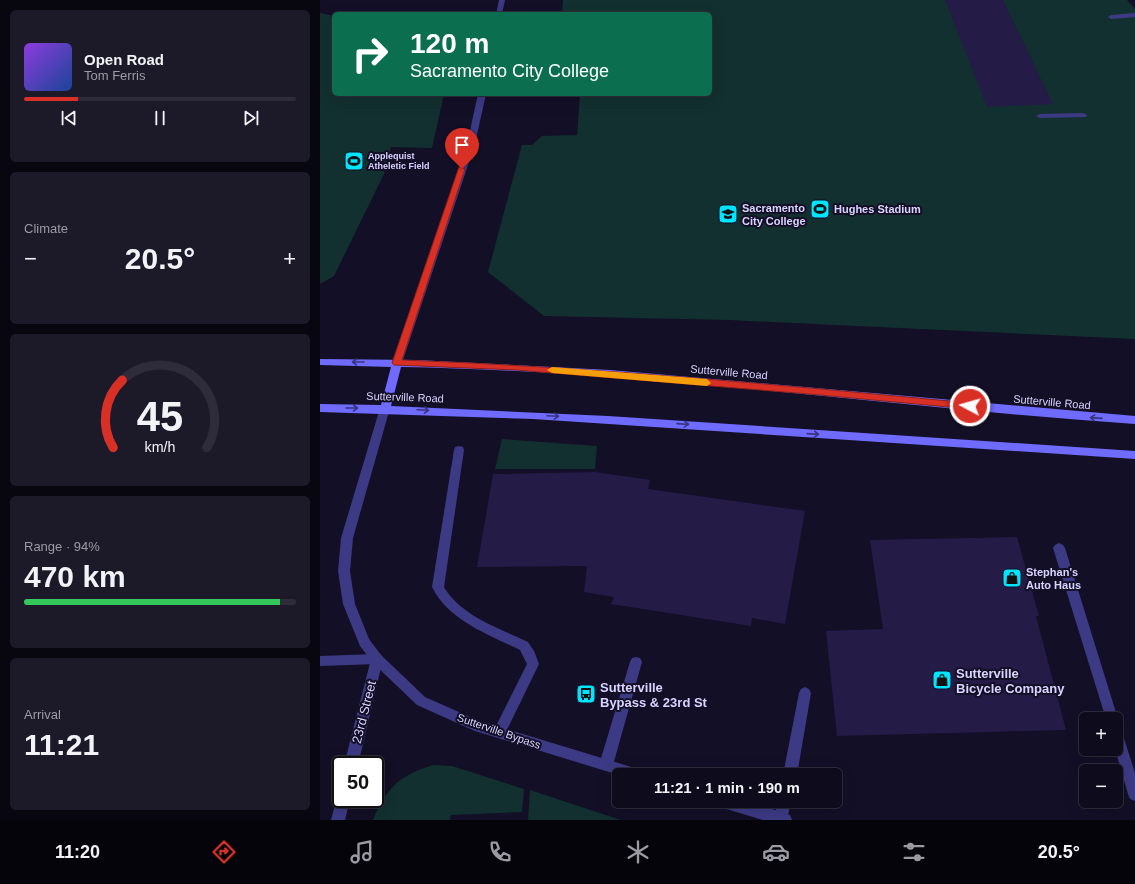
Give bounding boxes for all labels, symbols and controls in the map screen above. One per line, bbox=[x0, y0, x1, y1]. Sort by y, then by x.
icon: right bbox=[344, 28, 396, 80]
text: 120 m bbox=[410, 28, 489, 59]
text: Open Road bbox=[84, 51, 164, 68]
text: Sacramento City College bbox=[410, 61, 609, 81]
text: Tom Ferris bbox=[84, 68, 145, 83]
icon: previous bbox=[58, 107, 80, 129]
icon: pause bbox=[149, 107, 171, 129]
icon: next bbox=[240, 107, 262, 129]
pin bbox=[445, 128, 479, 169]
icon: arrive bbox=[451, 134, 473, 156]
sports icon: Applequist Atheletic Field bbox=[343, 150, 365, 172]
place label: Applequist Atheletic Field bbox=[368, 151, 430, 171]
sports icon: Hughes Stadium bbox=[809, 198, 831, 220]
place label: Sacramento City College bbox=[742, 202, 806, 227]
school or university icon: Sacramento City College bbox=[717, 203, 739, 225]
place label: Hughes Stadium bbox=[834, 203, 921, 215]
text: Climate bbox=[24, 221, 68, 236]
text: 20.5° bbox=[125, 242, 195, 275]
text: − bbox=[24, 246, 37, 271]
text: + bbox=[283, 246, 296, 271]
one-way arrow bbox=[352, 358, 365, 366]
street label: Sutterville Road bbox=[690, 363, 768, 381]
position arrow bbox=[949, 385, 991, 427]
street label: Sutterville Road bbox=[366, 390, 444, 404]
text: 45 bbox=[137, 393, 183, 440]
street label: Sutterville Road bbox=[1013, 393, 1091, 411]
one-way arrow bbox=[345, 404, 358, 412]
one-way arrow bbox=[416, 406, 429, 413]
one-way arrow bbox=[546, 413, 559, 420]
one-way arrow bbox=[1090, 414, 1103, 421]
one-way arrow bbox=[676, 421, 689, 428]
one-way arrow bbox=[806, 431, 819, 438]
text: km/h bbox=[145, 439, 176, 455]
text: Range · 94% bbox=[24, 539, 100, 554]
text: 470 km bbox=[24, 560, 126, 593]
place label: Stephan's Auto Haus bbox=[1026, 566, 1081, 591]
shop icon: Stephan's Auto Haus bbox=[1001, 567, 1023, 589]
place label: Sutterville Bicycle Company bbox=[956, 666, 1065, 696]
shop icon: Sutterville Bicycle Company bbox=[931, 669, 953, 691]
street label: 23rd Street bbox=[349, 679, 379, 745]
place label: Sutterville Bypass & 23rd St bbox=[600, 680, 708, 710]
bus stop icon: Sutterville Bypass & 23rd St bbox=[575, 683, 597, 705]
text: Arrival bbox=[24, 707, 61, 722]
street label: Sutterville Bypass bbox=[456, 711, 543, 751]
map controls bbox=[1079, 712, 1123, 808]
button: + bbox=[1079, 712, 1123, 756]
text: 11:21 bbox=[24, 728, 99, 761]
speed limit sign: 50 bbox=[332, 756, 384, 808]
button: − bbox=[1079, 764, 1123, 808]
text: 11:21 · 1 min · 190 m bbox=[654, 779, 800, 796]
icon: directions bbox=[210, 838, 238, 866]
icon: music bbox=[348, 838, 376, 866]
icon: phone bbox=[486, 838, 514, 866]
icon: climate bbox=[624, 838, 652, 866]
icon: car bbox=[762, 838, 790, 866]
icon: filters bbox=[900, 838, 928, 866]
text: 11:20 bbox=[55, 842, 100, 862]
text: 20.5° bbox=[1038, 842, 1080, 862]

